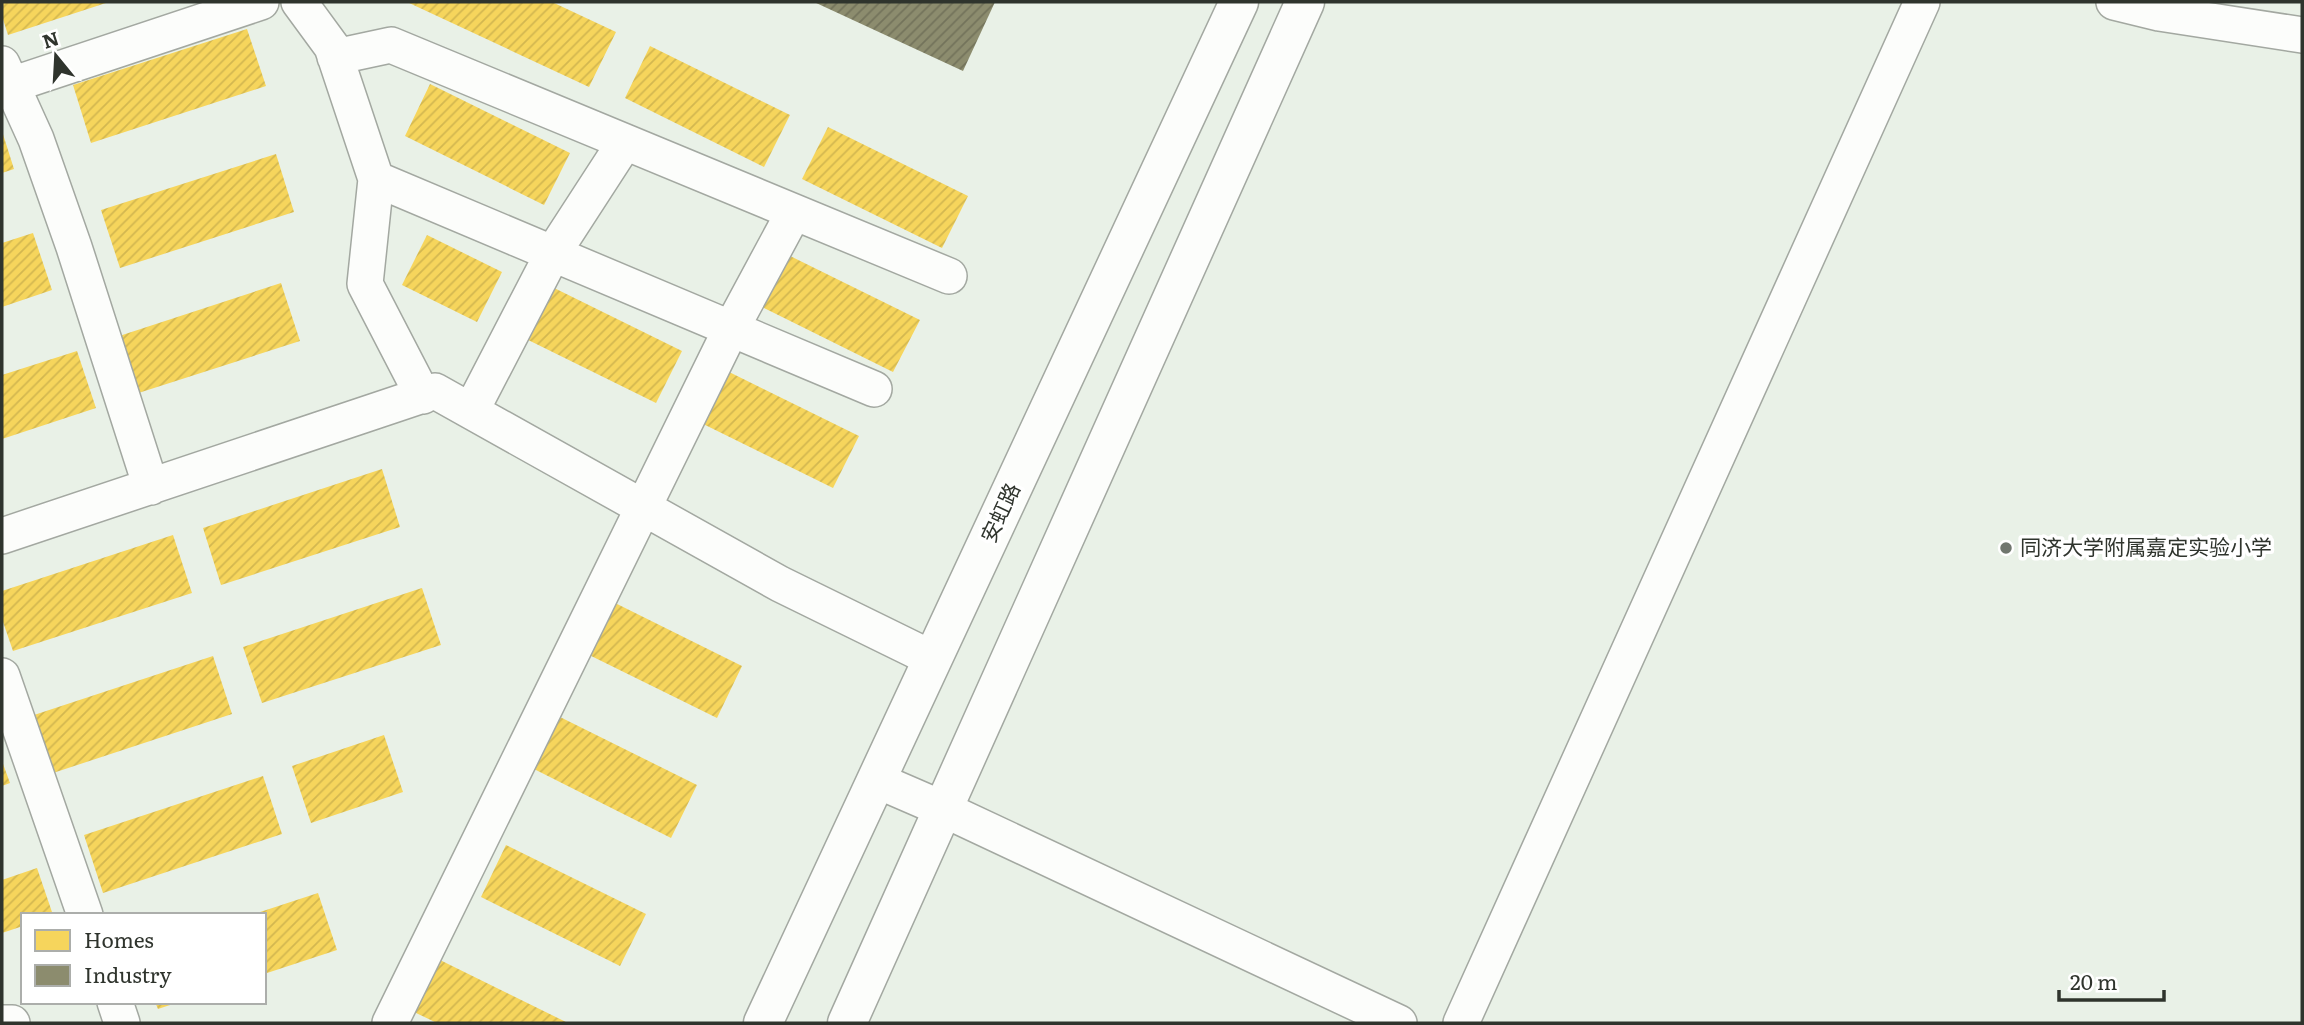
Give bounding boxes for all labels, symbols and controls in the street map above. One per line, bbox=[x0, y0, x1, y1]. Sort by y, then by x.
north arrow bbox=[21, 21, 91, 91]
text: N bbox=[39, 23, 62, 55]
street label: 安虹路 bbox=[971, 477, 1026, 547]
place label: 同济大学附属嘉定实验小学 bbox=[2020, 530, 2272, 561]
marker: 同济大学附属嘉定实验小学 bbox=[1998, 540, 2014, 556]
legend bbox=[21, 913, 266, 1004]
text: Homes bbox=[84, 923, 154, 954]
text: Industry bbox=[84, 958, 172, 989]
scale bar bbox=[2059, 958, 2164, 1002]
text: 20 m bbox=[2070, 965, 2117, 996]

